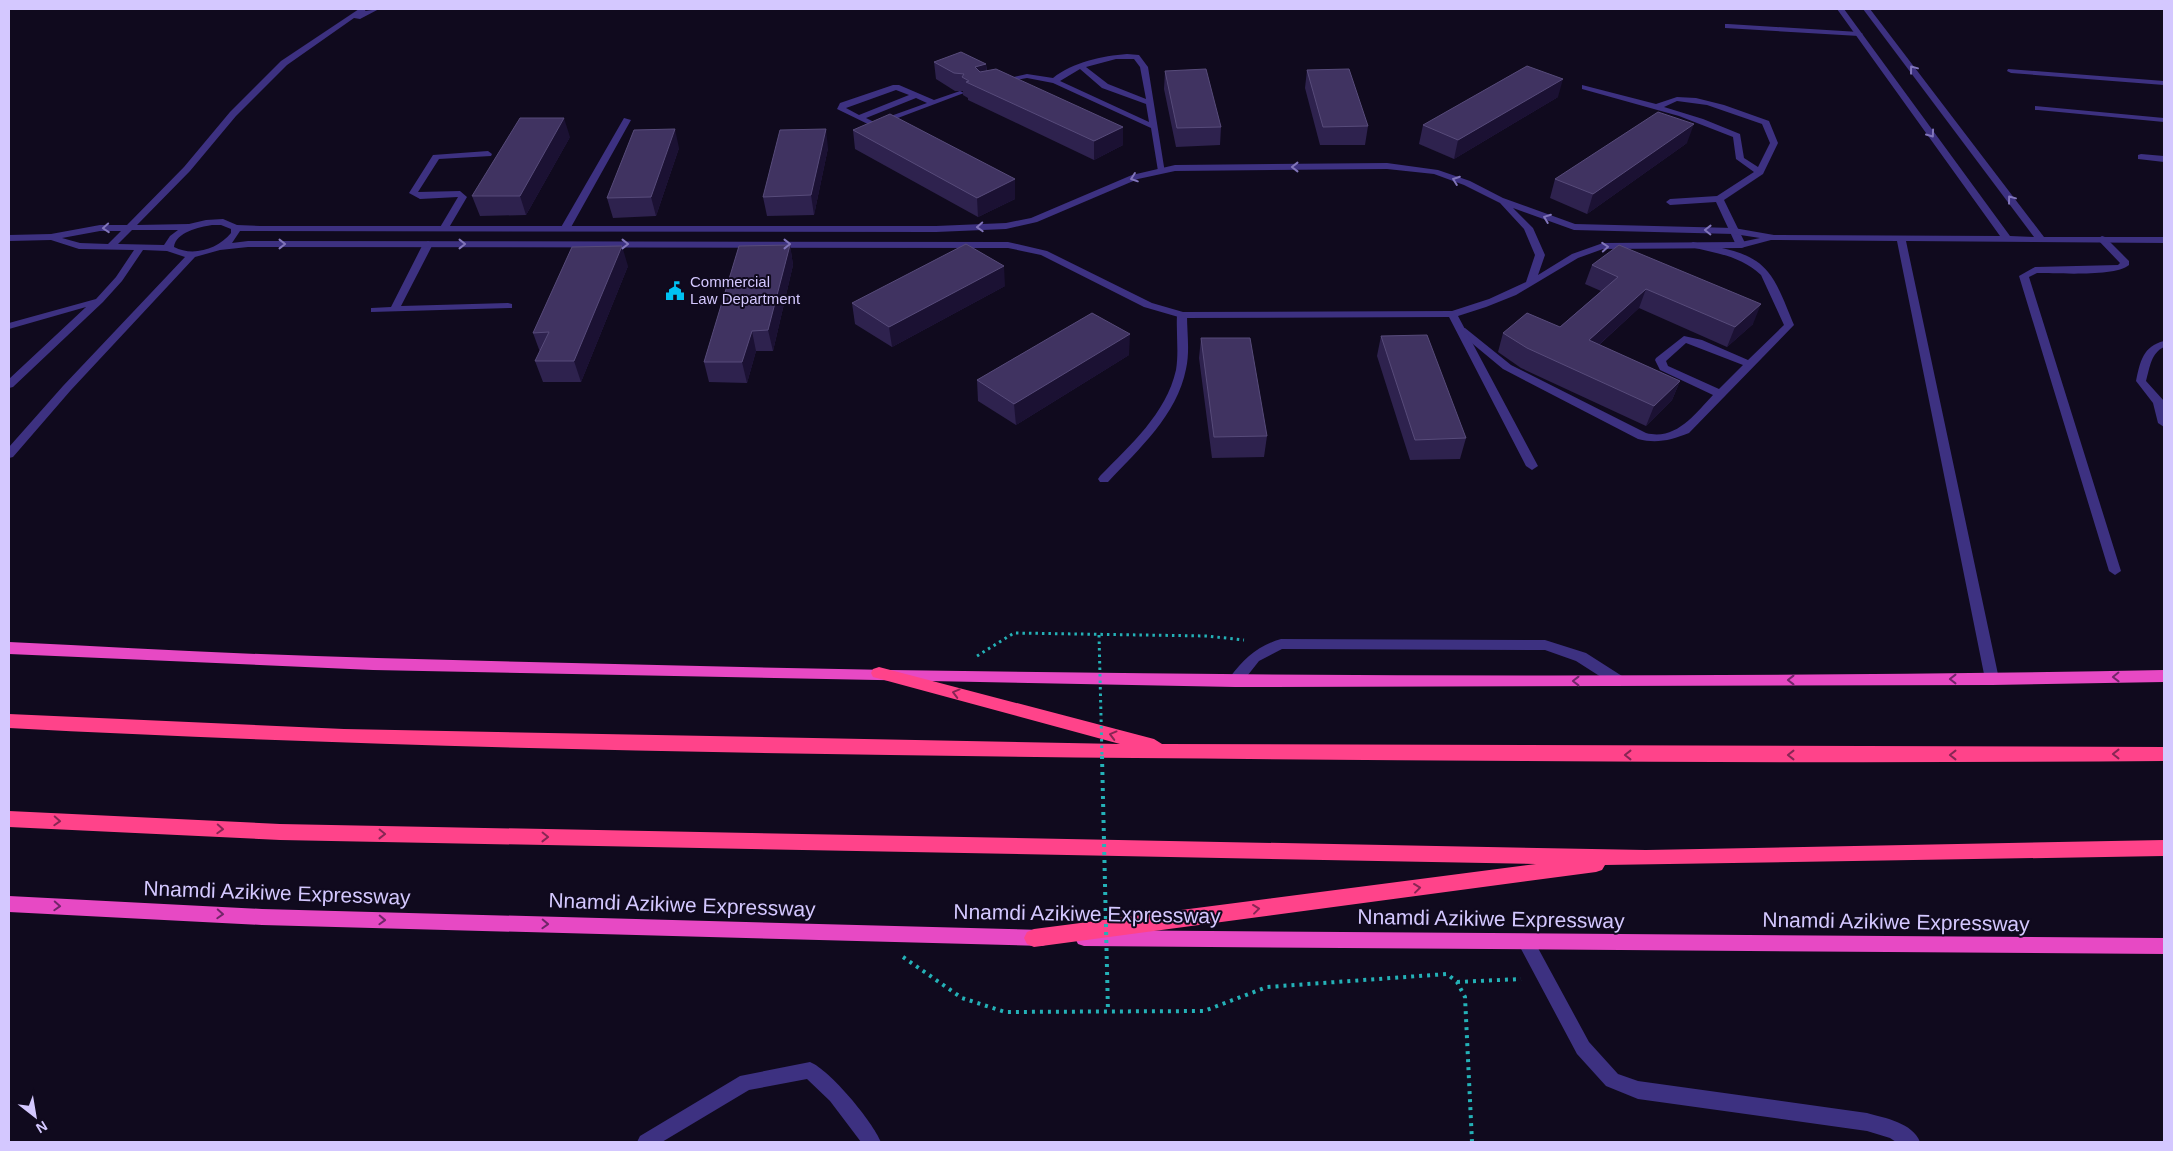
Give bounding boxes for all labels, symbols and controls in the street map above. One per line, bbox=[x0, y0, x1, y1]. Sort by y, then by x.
one-way arrow bbox=[1910, 65, 1919, 75]
one-way arrow bbox=[1925, 128, 1934, 137]
one-way arrow bbox=[1291, 162, 1298, 172]
one-way arrow bbox=[1130, 173, 1138, 183]
one-way arrow bbox=[1452, 175, 1460, 185]
one-way arrow bbox=[2008, 195, 2017, 205]
one-way arrow bbox=[1543, 214, 1552, 224]
one-way arrow bbox=[976, 221, 984, 232]
one-way arrow bbox=[101, 222, 109, 233]
one-way arrow bbox=[1704, 225, 1712, 235]
one-way arrow bbox=[279, 239, 287, 249]
one-way arrow bbox=[459, 239, 467, 249]
one-way arrow bbox=[622, 239, 629, 249]
one-way arrow bbox=[784, 239, 792, 249]
one-way arrow bbox=[1602, 241, 1610, 252]
place label: Commercial Law Department bbox=[690, 273, 801, 307]
public building icon: Commercial Law Department bbox=[664, 280, 686, 302]
one-way arrow bbox=[2111, 672, 2119, 682]
one-way arrow bbox=[1949, 674, 1956, 684]
one-way arrow bbox=[1786, 675, 1794, 685]
one-way arrow bbox=[1571, 676, 1579, 686]
one-way arrow bbox=[952, 689, 960, 699]
one-way arrow bbox=[1108, 730, 1117, 741]
one-way arrow bbox=[2111, 749, 2119, 759]
one-way arrow bbox=[1624, 750, 1632, 760]
one-way arrow bbox=[1786, 750, 1794, 760]
one-way arrow bbox=[1949, 750, 1956, 760]
one-way arrow bbox=[54, 816, 62, 827]
one-way arrow bbox=[216, 824, 224, 834]
one-way arrow bbox=[378, 829, 386, 839]
one-way arrow bbox=[541, 832, 549, 842]
street label: Nnamdi Azikiwe Expressway bbox=[143, 876, 411, 909]
one-way arrow bbox=[1413, 883, 1422, 893]
street label: Nnamdi Azikiwe Expressway bbox=[548, 888, 816, 921]
street label: Nnamdi Azikiwe Expressway bbox=[953, 900, 1221, 927]
one-way arrow bbox=[54, 901, 62, 912]
one-way arrow bbox=[1252, 904, 1261, 914]
street label: Nnamdi Azikiwe Expressway bbox=[1357, 905, 1625, 932]
street label: Nnamdi Azikiwe Expressway bbox=[1762, 908, 2030, 935]
one-way arrow bbox=[216, 909, 224, 920]
one-way arrow bbox=[378, 915, 386, 925]
one-way arrow bbox=[541, 919, 549, 929]
north arrow bbox=[10, 1091, 60, 1141]
text: N bbox=[33, 1118, 50, 1137]

